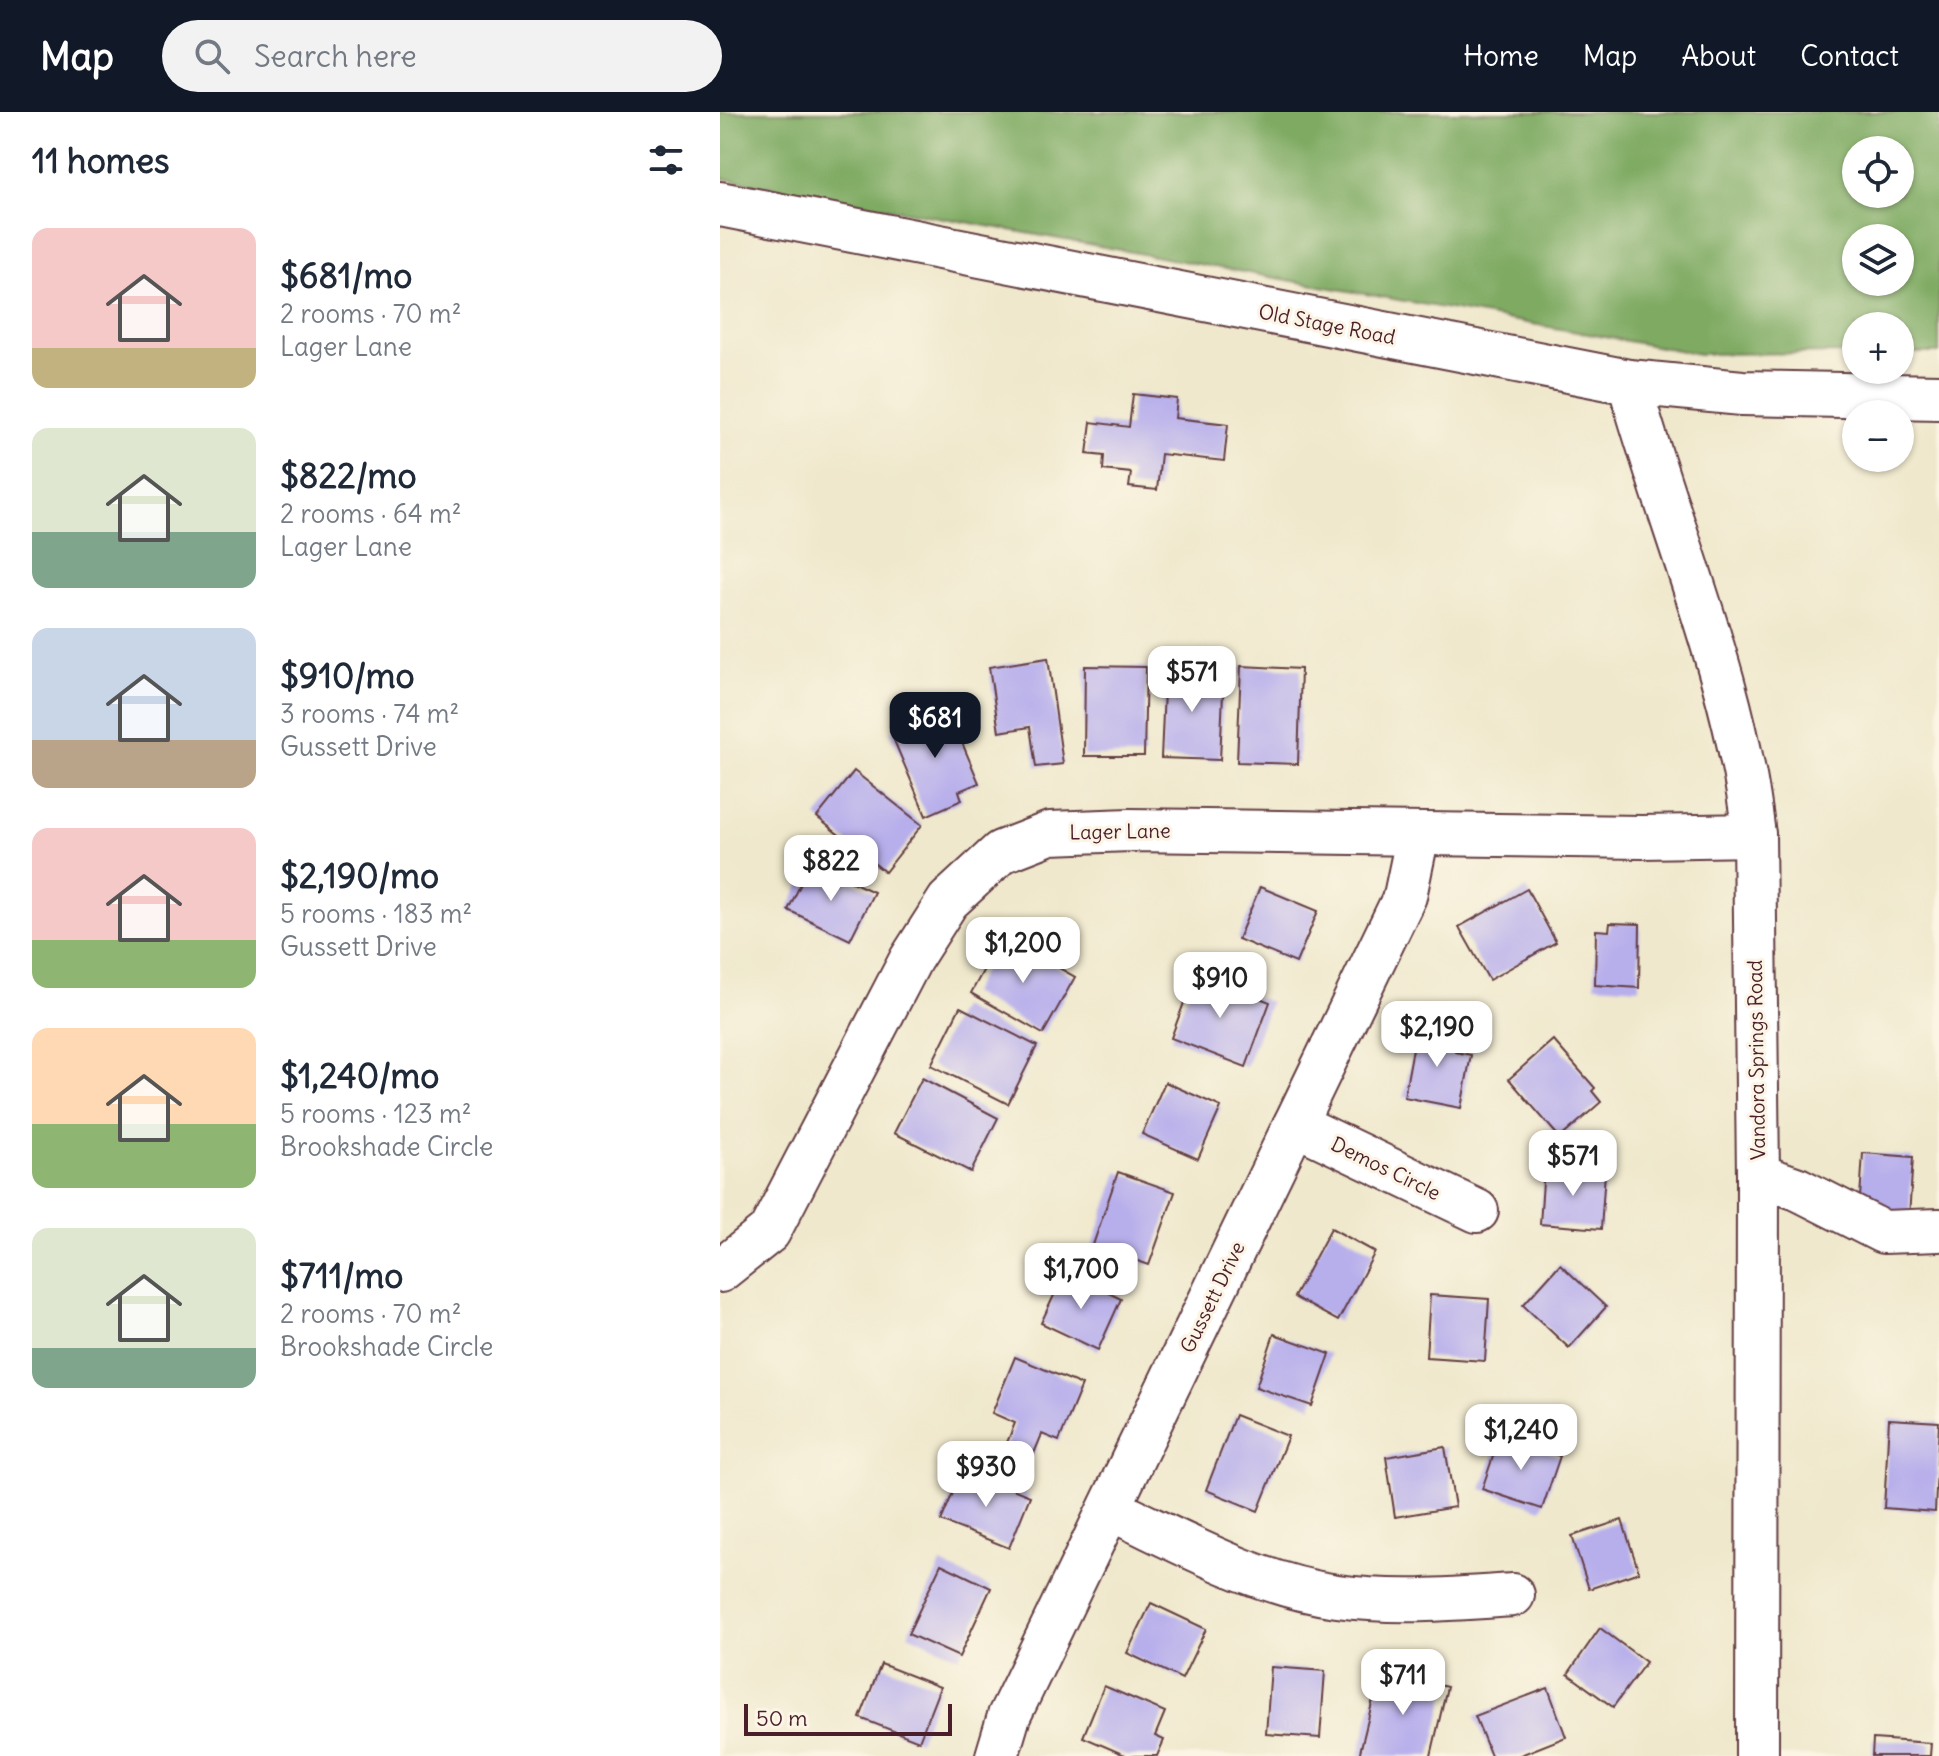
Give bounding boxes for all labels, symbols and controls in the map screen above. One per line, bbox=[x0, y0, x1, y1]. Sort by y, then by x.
search box bbox=[162, 20, 722, 92]
text: Map bbox=[40, 33, 114, 80]
icon: search bbox=[190, 34, 234, 78]
text: Search here bbox=[254, 37, 417, 75]
text: Home bbox=[1463, 38, 1539, 74]
text: Map bbox=[1583, 38, 1637, 74]
text: About bbox=[1681, 38, 1756, 74]
text: Contact bbox=[1800, 38, 1899, 74]
map controls bbox=[1842, 136, 1914, 472]
button: locate bbox=[1842, 136, 1914, 208]
icon: filters bbox=[644, 138, 688, 182]
text: 11 homes bbox=[32, 139, 169, 182]
button: layers bbox=[1842, 224, 1914, 296]
text: $681/mo bbox=[280, 254, 412, 297]
icon: home bbox=[96, 260, 192, 356]
text: 2 rooms · 70 m² bbox=[280, 297, 461, 330]
street label: Old Stage Road bbox=[1256, 298, 1398, 350]
button: + bbox=[1842, 312, 1914, 384]
text: Lager Lane bbox=[280, 330, 412, 363]
button: − bbox=[1842, 400, 1914, 472]
text: $822/mo bbox=[280, 454, 417, 497]
icon: home bbox=[96, 460, 192, 556]
text: 2 rooms · 64 m² bbox=[280, 497, 462, 530]
text: Lager Lane bbox=[280, 530, 412, 563]
pin: $571 bbox=[1145, 646, 1239, 714]
text: $910/mo bbox=[280, 654, 415, 697]
text: $571 bbox=[1166, 655, 1218, 688]
icon: home bbox=[96, 660, 192, 756]
pin: $681 bbox=[888, 692, 982, 760]
text: 3 rooms · 74 m² bbox=[280, 697, 459, 730]
text: $681 bbox=[908, 701, 962, 734]
text: Gussett Drive bbox=[280, 730, 437, 763]
street label: Lager Lane bbox=[1069, 818, 1171, 844]
pin: $822 bbox=[784, 835, 878, 903]
text: $822 bbox=[802, 844, 860, 877]
text: $2,190/mo bbox=[280, 854, 439, 897]
icon: home bbox=[96, 860, 192, 956]
text: 5 rooms · 183 m² bbox=[280, 897, 472, 930]
pin: $1,200 bbox=[958, 917, 1088, 985]
text: $1,200 bbox=[984, 926, 1062, 959]
text: Gussett Drive bbox=[280, 930, 437, 963]
pin: $910 bbox=[1173, 952, 1267, 1020]
street label: Vandora Springs Road bbox=[1742, 959, 1770, 1160]
text: $910 bbox=[1192, 961, 1248, 994]
pin: $2,190 bbox=[1372, 1001, 1502, 1069]
text: $2,190 bbox=[1399, 1010, 1475, 1043]
text: $1,240/mo bbox=[280, 1054, 439, 1097]
icon: home bbox=[96, 1060, 192, 1156]
text: 5 rooms · 123 m² bbox=[280, 1097, 472, 1130]
text: Brookshade Circle bbox=[280, 1130, 493, 1163]
pin: $571 bbox=[1526, 1130, 1620, 1198]
street label: Demos Circle bbox=[1327, 1131, 1445, 1205]
text: $571 bbox=[1547, 1139, 1599, 1172]
street label: Gussett Drive bbox=[1174, 1237, 1250, 1357]
pin: $1,700 bbox=[1016, 1243, 1146, 1311]
text: $1,700 bbox=[1043, 1252, 1119, 1285]
text: $711/mo bbox=[280, 1254, 403, 1297]
icon: home bbox=[96, 1260, 192, 1356]
text: 2 rooms · 70 m² bbox=[280, 1297, 461, 1330]
text: Brookshade Circle bbox=[280, 1330, 493, 1363]
pin: $1,240 bbox=[1456, 1404, 1586, 1472]
text: $1,240 bbox=[1483, 1413, 1559, 1446]
pin: $930 bbox=[939, 1441, 1033, 1509]
text: $930 bbox=[955, 1450, 1017, 1483]
pin: $711 bbox=[1356, 1649, 1450, 1717]
text: $711 bbox=[1379, 1658, 1427, 1691]
scale bar bbox=[744, 1700, 952, 1736]
text: 50 m bbox=[756, 1704, 808, 1732]

